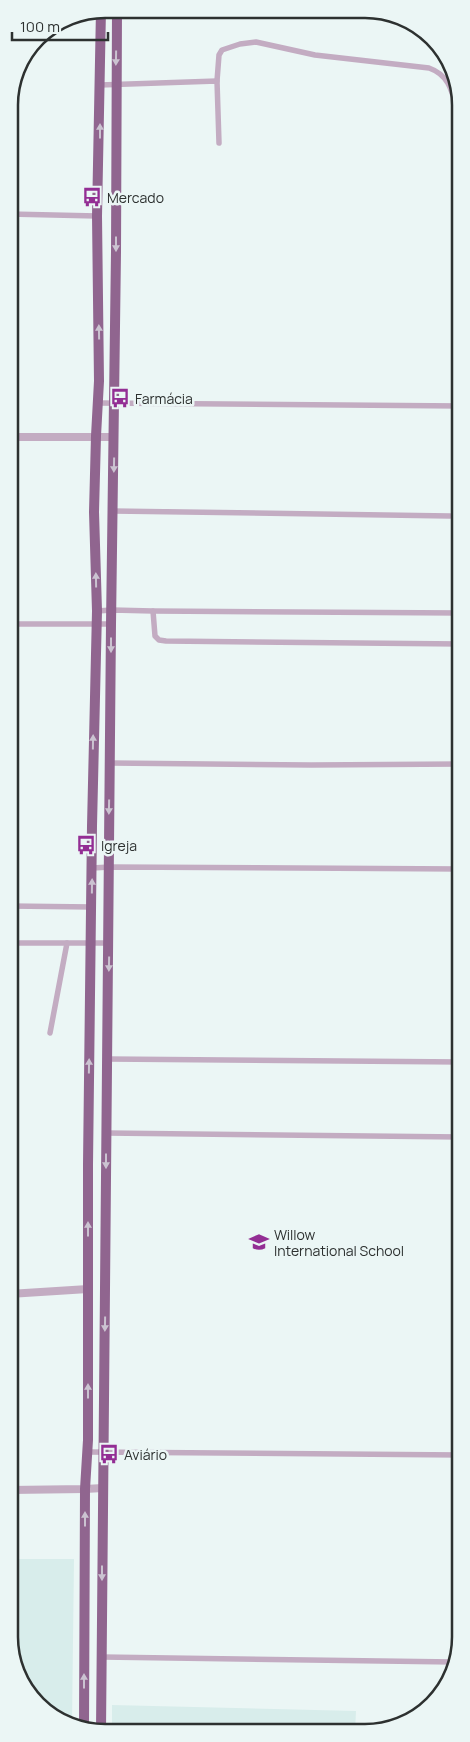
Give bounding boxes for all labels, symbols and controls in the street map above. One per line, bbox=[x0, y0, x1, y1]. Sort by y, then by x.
scale bar bbox=[12, 10, 109, 42]
text: 100 m bbox=[20, 16, 60, 37]
one-way arrow bbox=[112, 50, 120, 66]
one-way arrow bbox=[96, 122, 104, 138]
bus stop icon: Mercado bbox=[81, 186, 103, 208]
place label: Mercado bbox=[107, 188, 164, 207]
one-way arrow bbox=[112, 236, 120, 252]
one-way arrow bbox=[94, 324, 102, 340]
bus stop icon: Farmácia bbox=[109, 387, 131, 409]
place label: Farmácia bbox=[135, 389, 193, 408]
one-way arrow bbox=[110, 457, 118, 473]
one-way arrow bbox=[92, 572, 100, 588]
one-way arrow bbox=[107, 637, 115, 653]
one-way arrow bbox=[89, 734, 97, 750]
one-way arrow bbox=[105, 799, 113, 815]
bus stop icon: Igreja bbox=[75, 834, 97, 856]
place label: Igreja bbox=[101, 836, 137, 855]
one-way arrow bbox=[88, 878, 96, 894]
one-way arrow bbox=[105, 956, 113, 972]
one-way arrow bbox=[86, 1058, 94, 1074]
one-way arrow bbox=[102, 1153, 110, 1169]
one-way arrow bbox=[84, 1221, 92, 1237]
place label: Willow International School bbox=[274, 1225, 404, 1260]
school or university icon: Willow International School bbox=[248, 1231, 270, 1253]
one-way arrow bbox=[101, 1316, 109, 1332]
one-way arrow bbox=[84, 1383, 92, 1399]
bus stop icon: Aviário bbox=[98, 1443, 120, 1465]
place label: Aviário bbox=[124, 1445, 167, 1464]
one-way arrow bbox=[81, 1511, 89, 1527]
one-way arrow bbox=[98, 1566, 106, 1582]
one-way arrow bbox=[80, 1673, 88, 1689]

